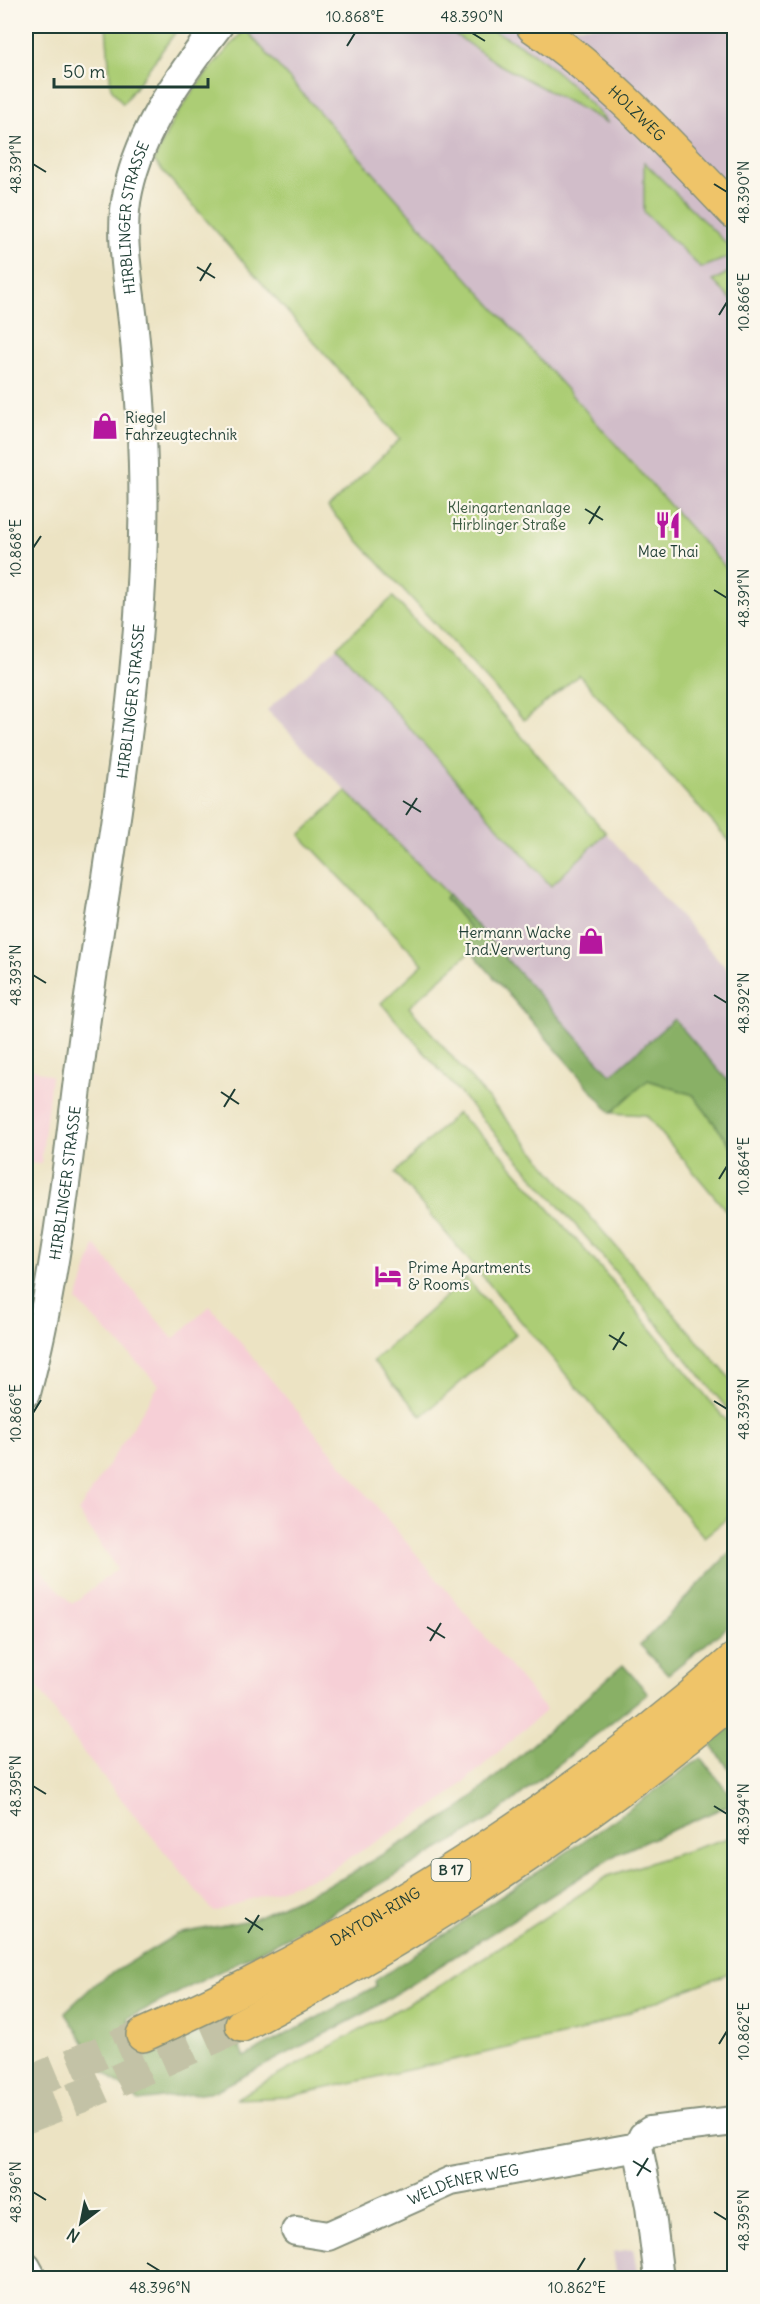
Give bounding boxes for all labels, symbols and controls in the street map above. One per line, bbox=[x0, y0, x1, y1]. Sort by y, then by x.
text: 10.868°E bbox=[326, 7, 385, 26]
text: 48.390°N bbox=[441, 7, 503, 26]
scale bar bbox=[54, 51, 208, 89]
text: 50 m bbox=[63, 60, 105, 83]
street label: HOLZWEG bbox=[605, 81, 670, 145]
text: 48.391°N bbox=[6, 135, 25, 193]
street label: HIRBLINGER STRASSE bbox=[115, 138, 153, 295]
text: 48.390°N bbox=[734, 161, 753, 223]
text: 10.866°E bbox=[734, 272, 753, 331]
place label: Riegel Fahrzeugtechnik bbox=[125, 408, 237, 444]
shop icon: Riegel Fahrzeugtechnik bbox=[90, 411, 120, 441]
park label: Kleingartenanlage Hirblinger Straße bbox=[447, 498, 571, 534]
restaurant icon: Mae Thai bbox=[653, 510, 683, 540]
text: 10.868°E bbox=[6, 518, 25, 577]
place label: Mae Thai bbox=[638, 542, 698, 561]
text: 48.391°N bbox=[734, 569, 753, 627]
street label: HIRBLINGER STRASSE bbox=[112, 623, 148, 780]
place label: Hermann Wacke Ind.Verwertung bbox=[459, 923, 571, 959]
shop icon: Hermann Wacke Ind.Verwertung bbox=[576, 926, 606, 956]
text: 48.393°N bbox=[6, 944, 25, 1006]
text: 48.392°N bbox=[734, 972, 753, 1034]
street label: HIRBLINGER STRASSE bbox=[45, 1104, 84, 1261]
text: 10.864°E bbox=[734, 1136, 753, 1195]
place label: Prime Apartments & Rooms bbox=[408, 1258, 531, 1294]
hotel icon: Prime Apartments & Rooms bbox=[373, 1261, 403, 1291]
text: 48.393°N bbox=[734, 1378, 753, 1440]
text: 10.866°E bbox=[6, 1383, 25, 1442]
text: 48.395°N bbox=[6, 1755, 25, 1817]
text: 48.394°N bbox=[734, 1783, 753, 1845]
road number: B 17 bbox=[432, 1859, 470, 1881]
street label: DAYTON-RING bbox=[327, 1882, 424, 1950]
text: 10.862°E bbox=[734, 2002, 753, 2060]
street label: WELDENER WEG bbox=[404, 2159, 520, 2209]
text: 48.396°N bbox=[6, 2161, 25, 2223]
text: 48.395°N bbox=[734, 2189, 753, 2251]
north arrow bbox=[51, 2193, 111, 2253]
text: N bbox=[63, 2224, 83, 2247]
text: 48.396°N bbox=[129, 2278, 191, 2297]
text: 10.862°E bbox=[548, 2278, 606, 2297]

